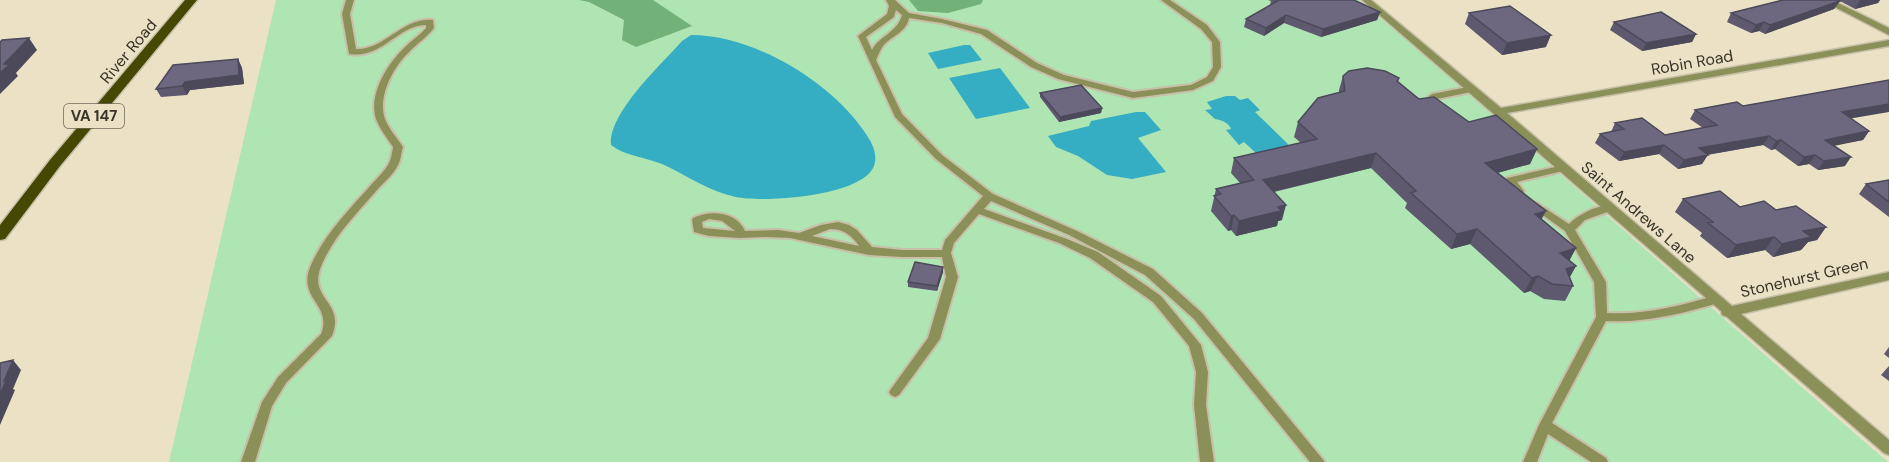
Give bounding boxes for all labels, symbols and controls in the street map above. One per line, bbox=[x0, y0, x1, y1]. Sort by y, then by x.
street label: River Road bbox=[95, 15, 161, 88]
street label: Robin Road bbox=[1649, 45, 1735, 80]
road number: VA 147 bbox=[64, 104, 124, 128]
street label: Saint Andrews Lane bbox=[1577, 157, 1701, 268]
street label: Stonehurst Green bbox=[1738, 253, 1870, 302]

